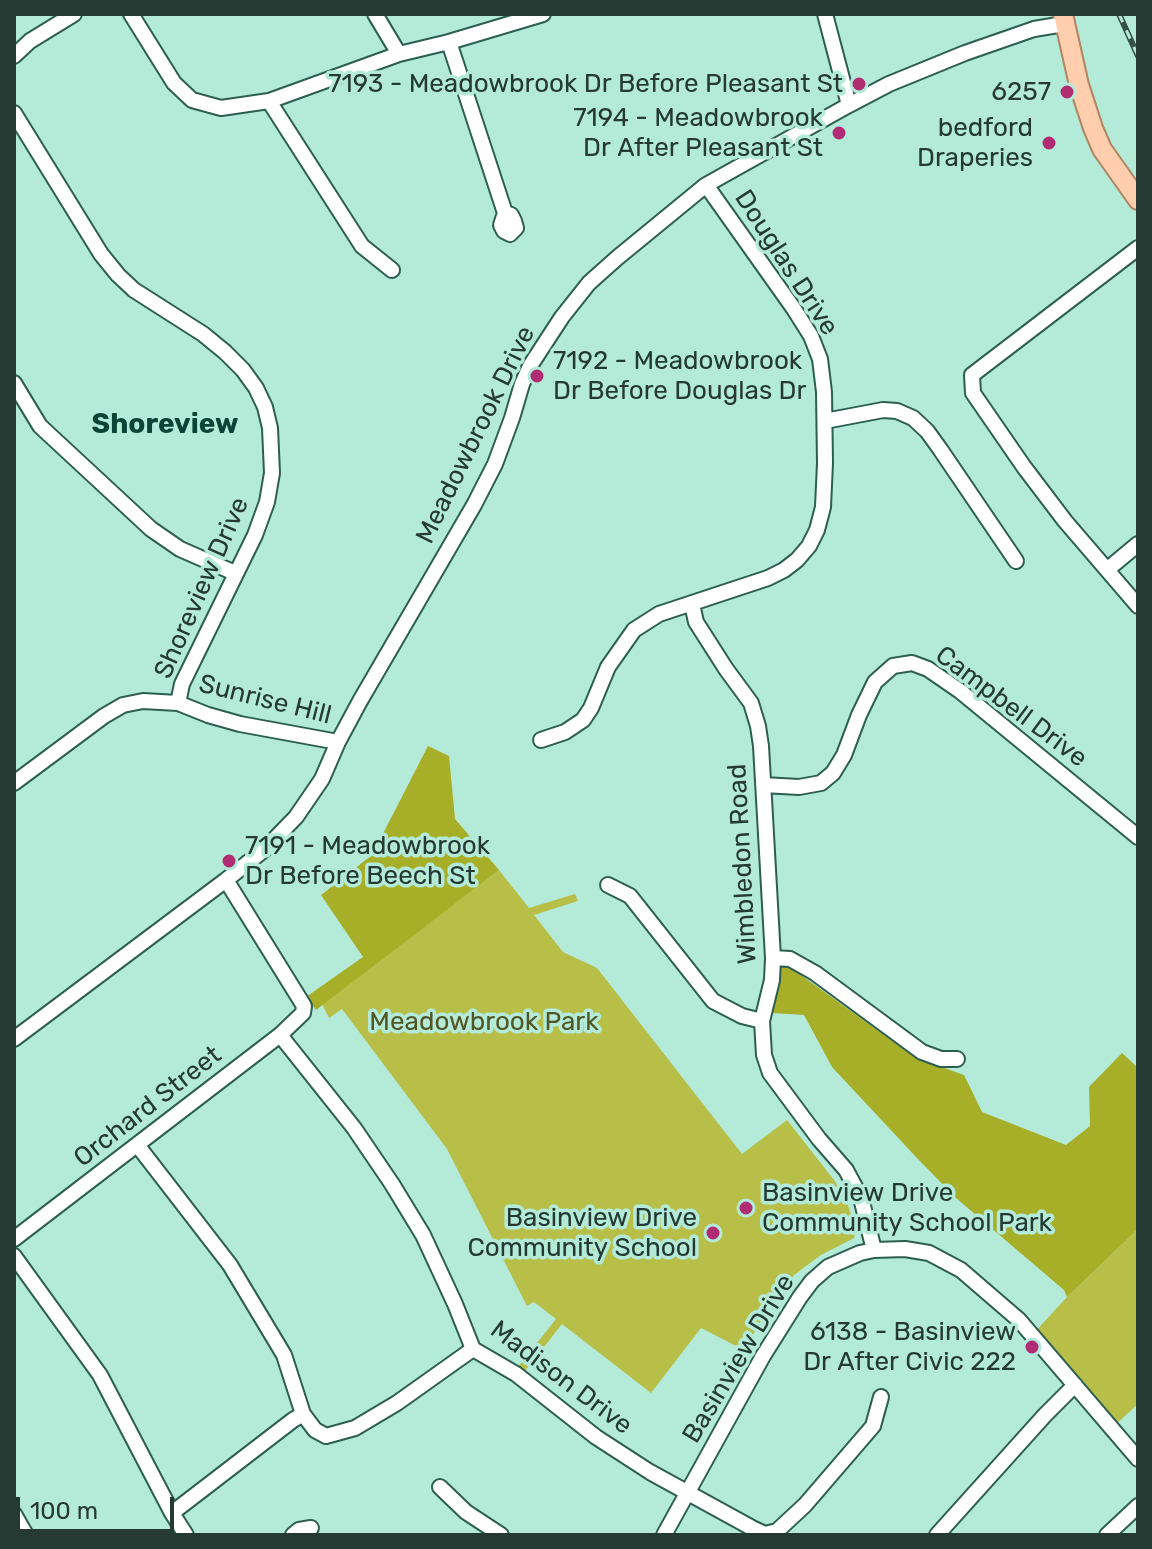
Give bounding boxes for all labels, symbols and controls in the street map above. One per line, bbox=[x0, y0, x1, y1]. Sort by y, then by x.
place label: 7193 - Meadowbrook Dr Before Pleasant St bbox=[328, 68, 843, 100]
marker: 7193 - Meadowbrook Dr Before Pleasant St bbox=[850, 75, 868, 93]
place label: 6257 bbox=[991, 76, 1051, 108]
marker: 6257 bbox=[1058, 83, 1076, 101]
place label: 7194 - Meadowbrook Dr After Pleasant St bbox=[573, 102, 823, 164]
place label: bedford Draperies bbox=[917, 112, 1033, 174]
marker: 7194 - Meadowbrook Dr After Pleasant St bbox=[830, 124, 848, 142]
marker: bedford Draperies bbox=[1040, 134, 1058, 152]
street label: Douglas Drive bbox=[727, 185, 845, 341]
street label: Meadowbrook Drive bbox=[410, 321, 542, 549]
place label: 7192 - Meadowbrook Dr Before Douglas Dr bbox=[553, 345, 806, 406]
marker: 7192 - Meadowbrook Dr Before Douglas Dr bbox=[528, 367, 546, 385]
district label: Shoreview bbox=[92, 408, 238, 442]
street label: Shoreview Drive bbox=[148, 492, 256, 684]
street label: Campbell Drive bbox=[929, 640, 1093, 774]
street label: Sunrise Hill bbox=[196, 668, 334, 732]
street label: Wimbledon Road bbox=[722, 763, 764, 965]
place label: 7191 - Meadowbrook Dr Before Beech St bbox=[245, 830, 490, 892]
marker: 7191 - Meadowbrook Dr Before Beech St bbox=[220, 852, 238, 870]
park label: Meadowbrook Park bbox=[369, 1006, 599, 1038]
street label: Orchard Street bbox=[68, 1040, 228, 1174]
place label: Basinview Drive Community School Park bbox=[762, 1177, 1052, 1238]
marker: Basinview Drive Community School Park bbox=[737, 1199, 755, 1217]
place label: Basinview Drive Community School bbox=[467, 1202, 697, 1264]
marker: Basinview Drive Community School bbox=[704, 1224, 722, 1242]
street label: Basinview Drive bbox=[676, 1269, 802, 1449]
street label: Madison Drive bbox=[484, 1314, 638, 1442]
place label: 6138 - Basinview Dr After Civic 222 bbox=[803, 1316, 1016, 1378]
marker: 6138 - Basinview Dr After Civic 222 bbox=[1023, 1338, 1041, 1356]
scale bar bbox=[20, 1481, 178, 1531]
text: 100 m bbox=[30, 1497, 98, 1525]

